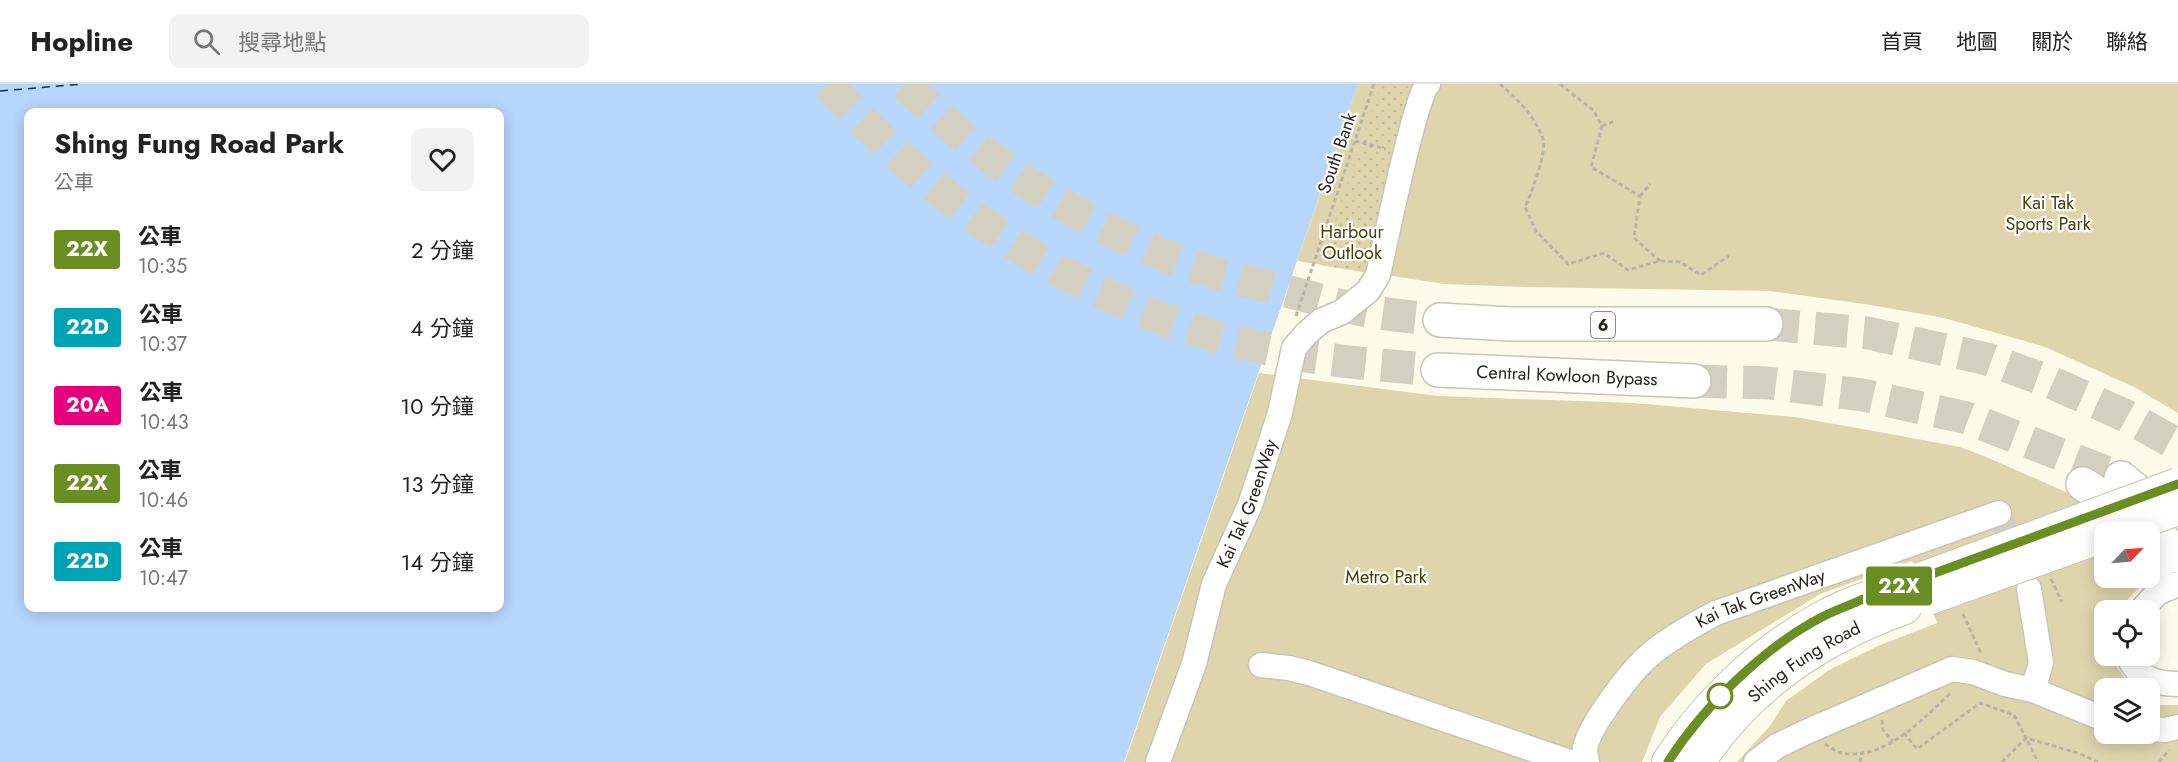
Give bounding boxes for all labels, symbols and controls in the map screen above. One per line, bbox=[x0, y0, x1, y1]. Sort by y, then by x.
search box bbox=[169, 14, 589, 68]
text: Hopline bbox=[30, 21, 133, 62]
icon: search bbox=[190, 25, 223, 58]
text: 搜尋地點 bbox=[238, 26, 326, 58]
text: 首頁 bbox=[1881, 27, 1923, 57]
text: 地圖 bbox=[1956, 27, 1998, 57]
text: 關於 bbox=[2031, 27, 2073, 57]
text: 聯絡 bbox=[2106, 27, 2148, 57]
street label: South Bank bbox=[1311, 109, 1363, 197]
text: Shing Fung Road Park bbox=[54, 123, 344, 164]
button: heart bbox=[411, 128, 474, 191]
text: 公車 bbox=[54, 168, 94, 197]
park label: Kai Tak Sports Park bbox=[2005, 190, 2091, 237]
park label: Harbour Outlook bbox=[1320, 219, 1385, 266]
text: 公車 bbox=[138, 220, 182, 252]
text: 22X bbox=[66, 234, 108, 264]
text: 2 分鐘 bbox=[411, 234, 474, 266]
text: 10:35 bbox=[138, 252, 187, 281]
text: 公車 bbox=[139, 298, 183, 330]
text: 22D bbox=[66, 312, 109, 342]
text: 4 分鐘 bbox=[411, 312, 474, 344]
road number: 6 bbox=[1591, 312, 1615, 338]
text: 10:37 bbox=[139, 330, 187, 359]
street label: Central Kowloon Bypass bbox=[1476, 359, 1658, 392]
text: 公車 bbox=[139, 376, 183, 408]
text: 20A bbox=[66, 390, 109, 420]
text: 10 分鐘 bbox=[400, 390, 474, 422]
text: 10:43 bbox=[139, 408, 189, 437]
street label: Kai Tak GreenWay bbox=[1210, 436, 1284, 572]
text: 公車 bbox=[138, 454, 182, 486]
text: 22X bbox=[66, 468, 108, 498]
text: 13 分鐘 bbox=[401, 468, 474, 500]
text: 10:46 bbox=[138, 486, 188, 515]
north arrow bbox=[2094, 522, 2160, 588]
map controls bbox=[2094, 522, 2160, 744]
text: 公車 bbox=[139, 532, 183, 564]
text: 22D bbox=[66, 546, 109, 576]
text: 14 分鐘 bbox=[401, 546, 474, 578]
street label: Kai Tak GreenWay bbox=[1691, 562, 1829, 635]
text: 10:47 bbox=[139, 564, 188, 593]
park label: Metro Park bbox=[1345, 564, 1427, 590]
line badge: 22X bbox=[1864, 566, 1934, 606]
text: 22X bbox=[1878, 571, 1920, 601]
button: locate bbox=[2094, 600, 2160, 666]
street label: Shing Fung Road bbox=[1742, 615, 1865, 709]
button: layers bbox=[2094, 678, 2160, 744]
unlabelled marker bbox=[1707, 683, 1733, 709]

